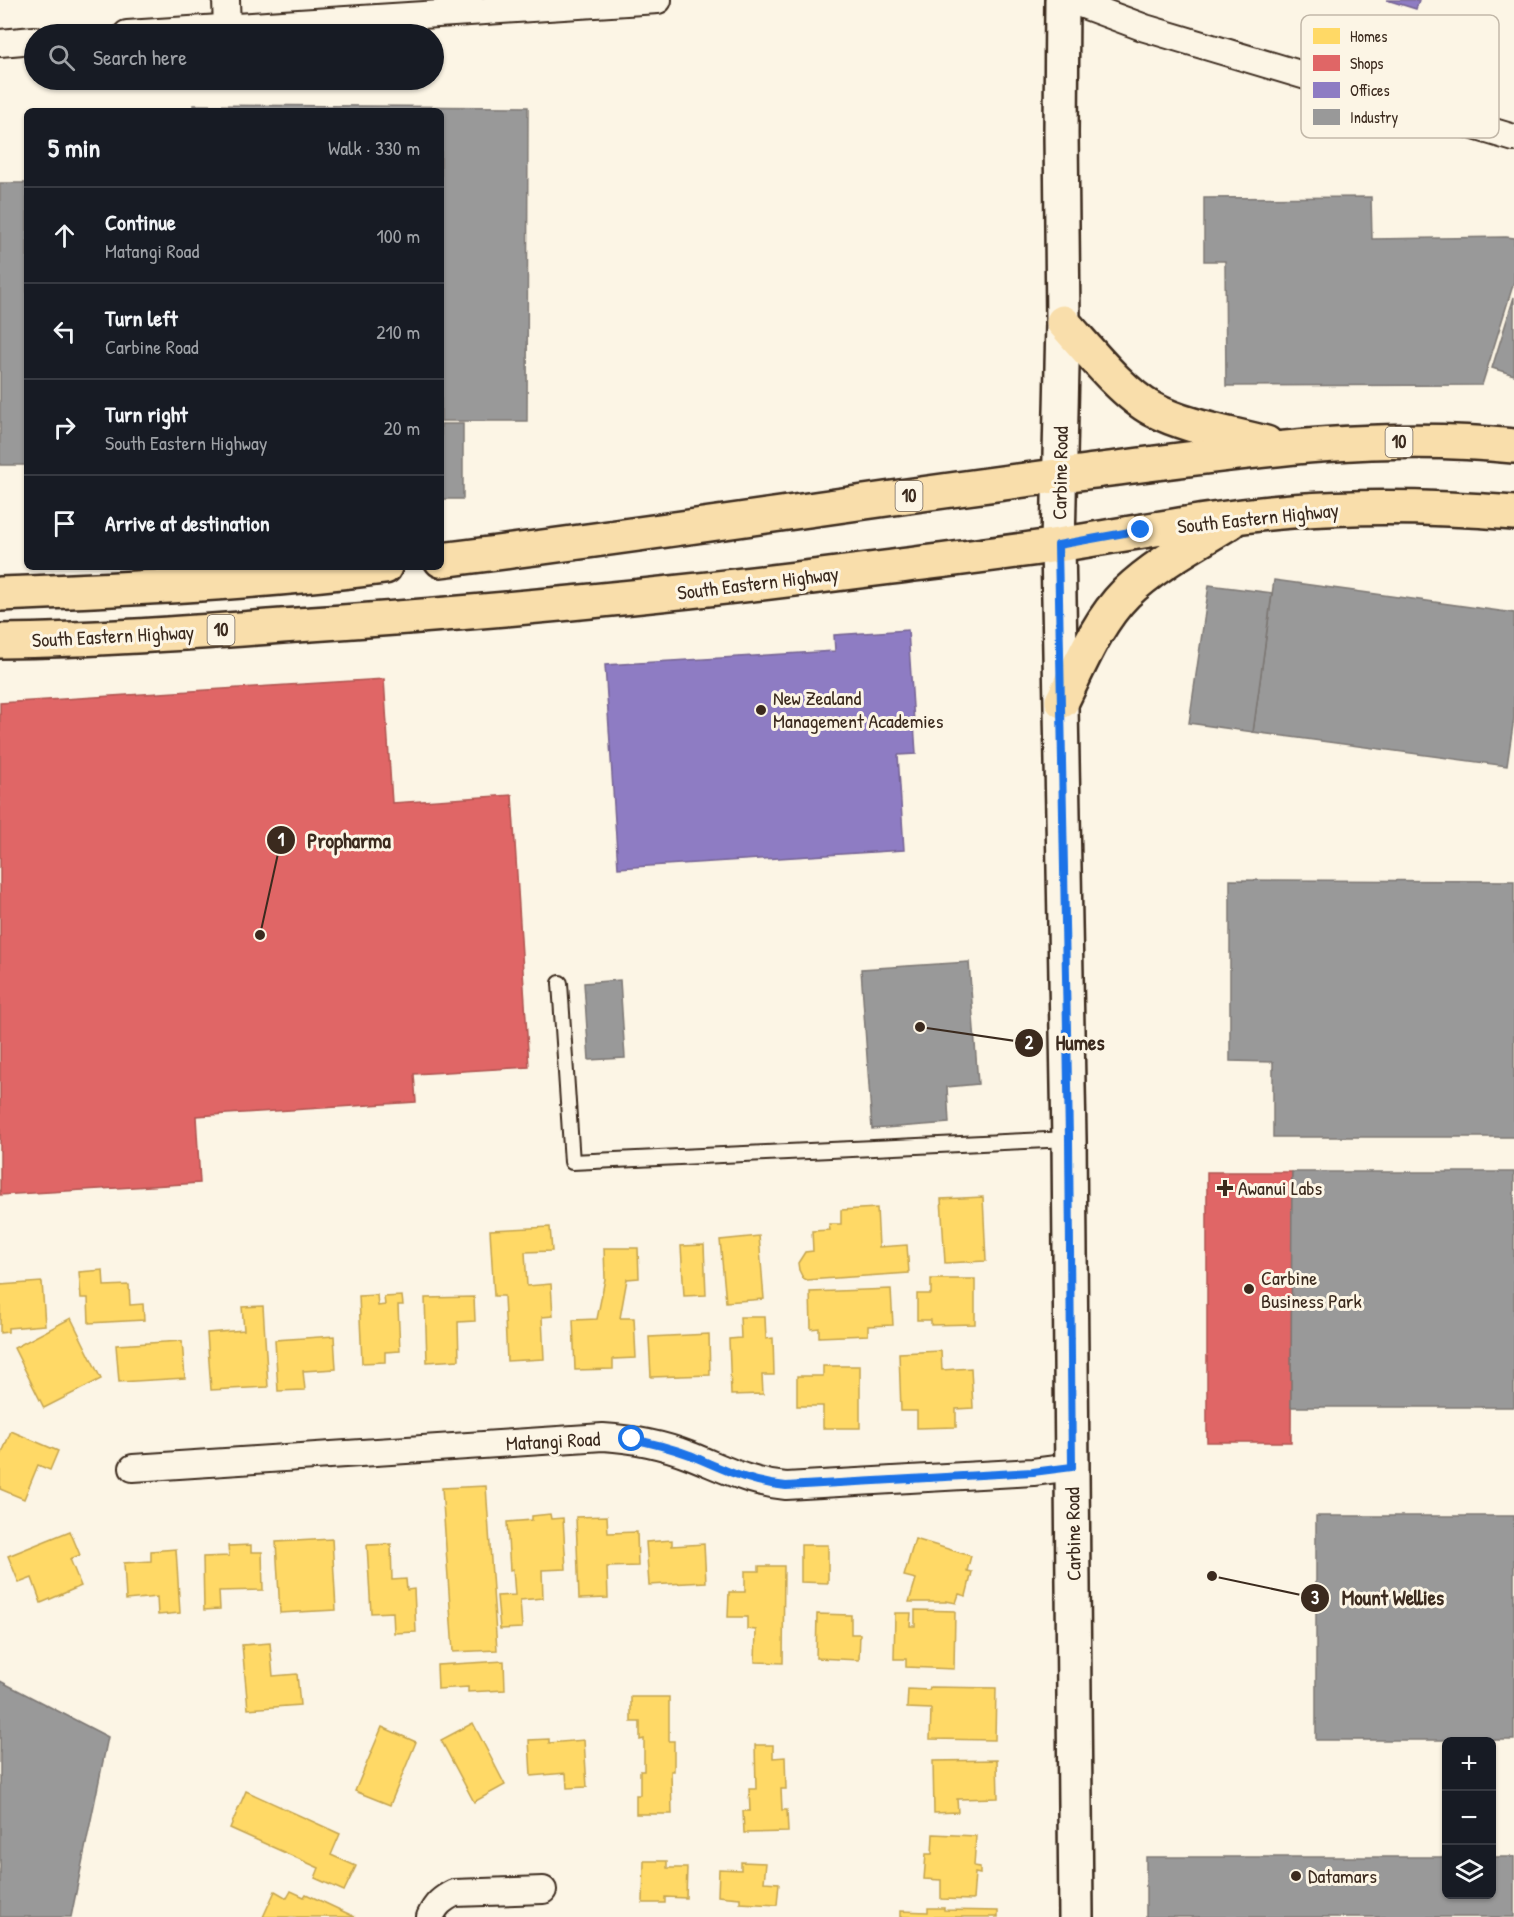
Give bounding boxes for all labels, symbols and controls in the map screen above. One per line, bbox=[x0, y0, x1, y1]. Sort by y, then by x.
legend bbox=[1301, 15, 1499, 138]
search box bbox=[24, 24, 444, 90]
text: Homes bbox=[1350, 25, 1387, 47]
icon: search bbox=[45, 41, 78, 74]
text: Search here bbox=[93, 42, 187, 72]
text: Shops bbox=[1350, 52, 1384, 74]
text: Offices bbox=[1350, 79, 1390, 101]
text: Industry bbox=[1350, 106, 1398, 128]
text: 5 min bbox=[48, 130, 100, 165]
text: Walk · 330 m bbox=[328, 134, 420, 161]
text: Continue bbox=[105, 207, 176, 237]
icon: ahead bbox=[48, 219, 81, 252]
text: 100 m bbox=[377, 222, 420, 249]
text: Matangi Road bbox=[105, 237, 199, 264]
text: Turn left bbox=[105, 303, 178, 333]
icon: left bbox=[48, 315, 81, 348]
text: 210 m bbox=[376, 318, 420, 345]
text: Carbine Road bbox=[105, 333, 199, 360]
text: Turn right bbox=[105, 399, 188, 429]
icon: right bbox=[48, 411, 81, 444]
text: 20 m bbox=[383, 414, 420, 441]
street label: Carbine Road bbox=[1045, 426, 1074, 520]
road number: 10 bbox=[1386, 427, 1412, 457]
text: South Eastern Highway bbox=[105, 429, 267, 456]
road number: 10 bbox=[896, 481, 922, 511]
street label: South Eastern Highway bbox=[1176, 496, 1340, 539]
icon: arrive bbox=[48, 507, 81, 540]
text: Arrive at destination bbox=[105, 508, 270, 538]
route end bbox=[1127, 516, 1153, 542]
street label: South Eastern Highway bbox=[676, 559, 840, 606]
road number: 10 bbox=[208, 615, 234, 645]
street label: South Eastern Highway bbox=[31, 618, 195, 653]
place label: New Zealand Management Academies bbox=[773, 684, 944, 734]
marker: New Zealand Management Academies bbox=[754, 703, 768, 717]
callout: Propharma bbox=[266, 821, 403, 860]
text: Propharma bbox=[307, 826, 391, 856]
text: 1 bbox=[278, 827, 285, 852]
callout: Humes bbox=[1014, 1023, 1117, 1062]
text: Humes bbox=[1056, 1028, 1104, 1057]
text: 2 bbox=[1025, 1030, 1034, 1055]
place label: Awanui Labs bbox=[1238, 1174, 1323, 1201]
marker: Awanui Labs bbox=[1216, 1179, 1234, 1197]
place label: Carbine Business Park bbox=[1261, 1264, 1362, 1314]
marker: Carbine Business Park bbox=[1242, 1282, 1256, 1296]
street label: Matangi Road bbox=[505, 1425, 601, 1456]
route start bbox=[618, 1425, 644, 1451]
street label: Carbine Road bbox=[1058, 1487, 1087, 1581]
callout: Mount Wellies bbox=[1300, 1578, 1456, 1617]
text: Mount Wellies bbox=[1342, 1583, 1444, 1612]
text: 3 bbox=[1311, 1585, 1319, 1610]
map controls bbox=[1442, 1737, 1496, 1899]
button: + bbox=[1442, 1737, 1496, 1791]
button: − bbox=[1442, 1791, 1496, 1845]
button: layers bbox=[1442, 1845, 1496, 1899]
place label: Datamars bbox=[1308, 1862, 1377, 1889]
marker: Datamars bbox=[1289, 1869, 1303, 1883]

